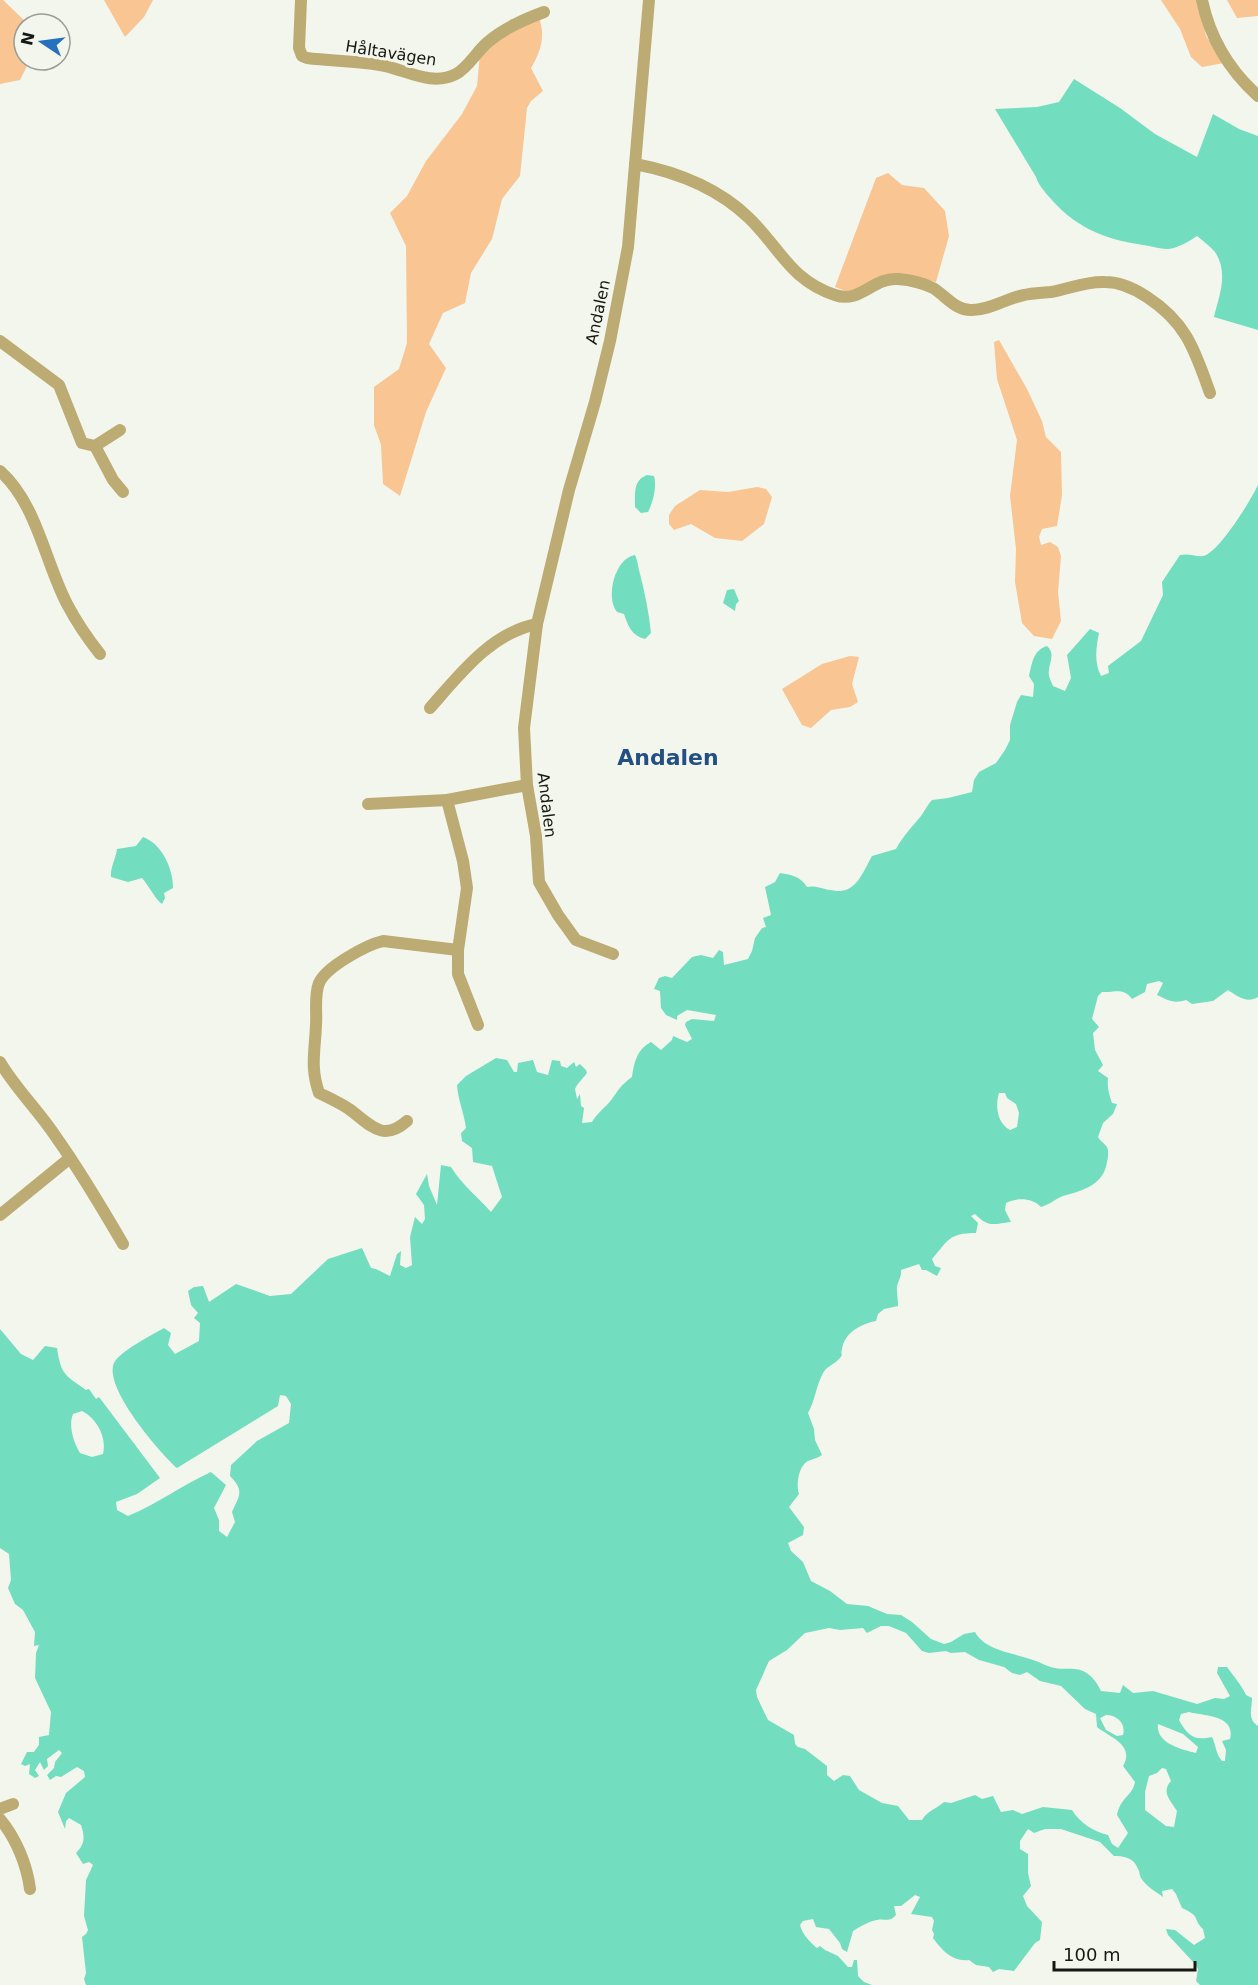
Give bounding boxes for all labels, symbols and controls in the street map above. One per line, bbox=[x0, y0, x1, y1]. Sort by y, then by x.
north arrow bbox=[12, 12, 72, 72]
text: N bbox=[17, 30, 39, 47]
street label: Håltavägen bbox=[344, 36, 438, 70]
street label: Andalen bbox=[582, 278, 614, 346]
district label: Andalen bbox=[617, 745, 719, 770]
street label: Andalen bbox=[534, 771, 560, 839]
scale bar bbox=[1054, 1934, 1195, 1972]
text: 100 m bbox=[1063, 1944, 1121, 1965]

